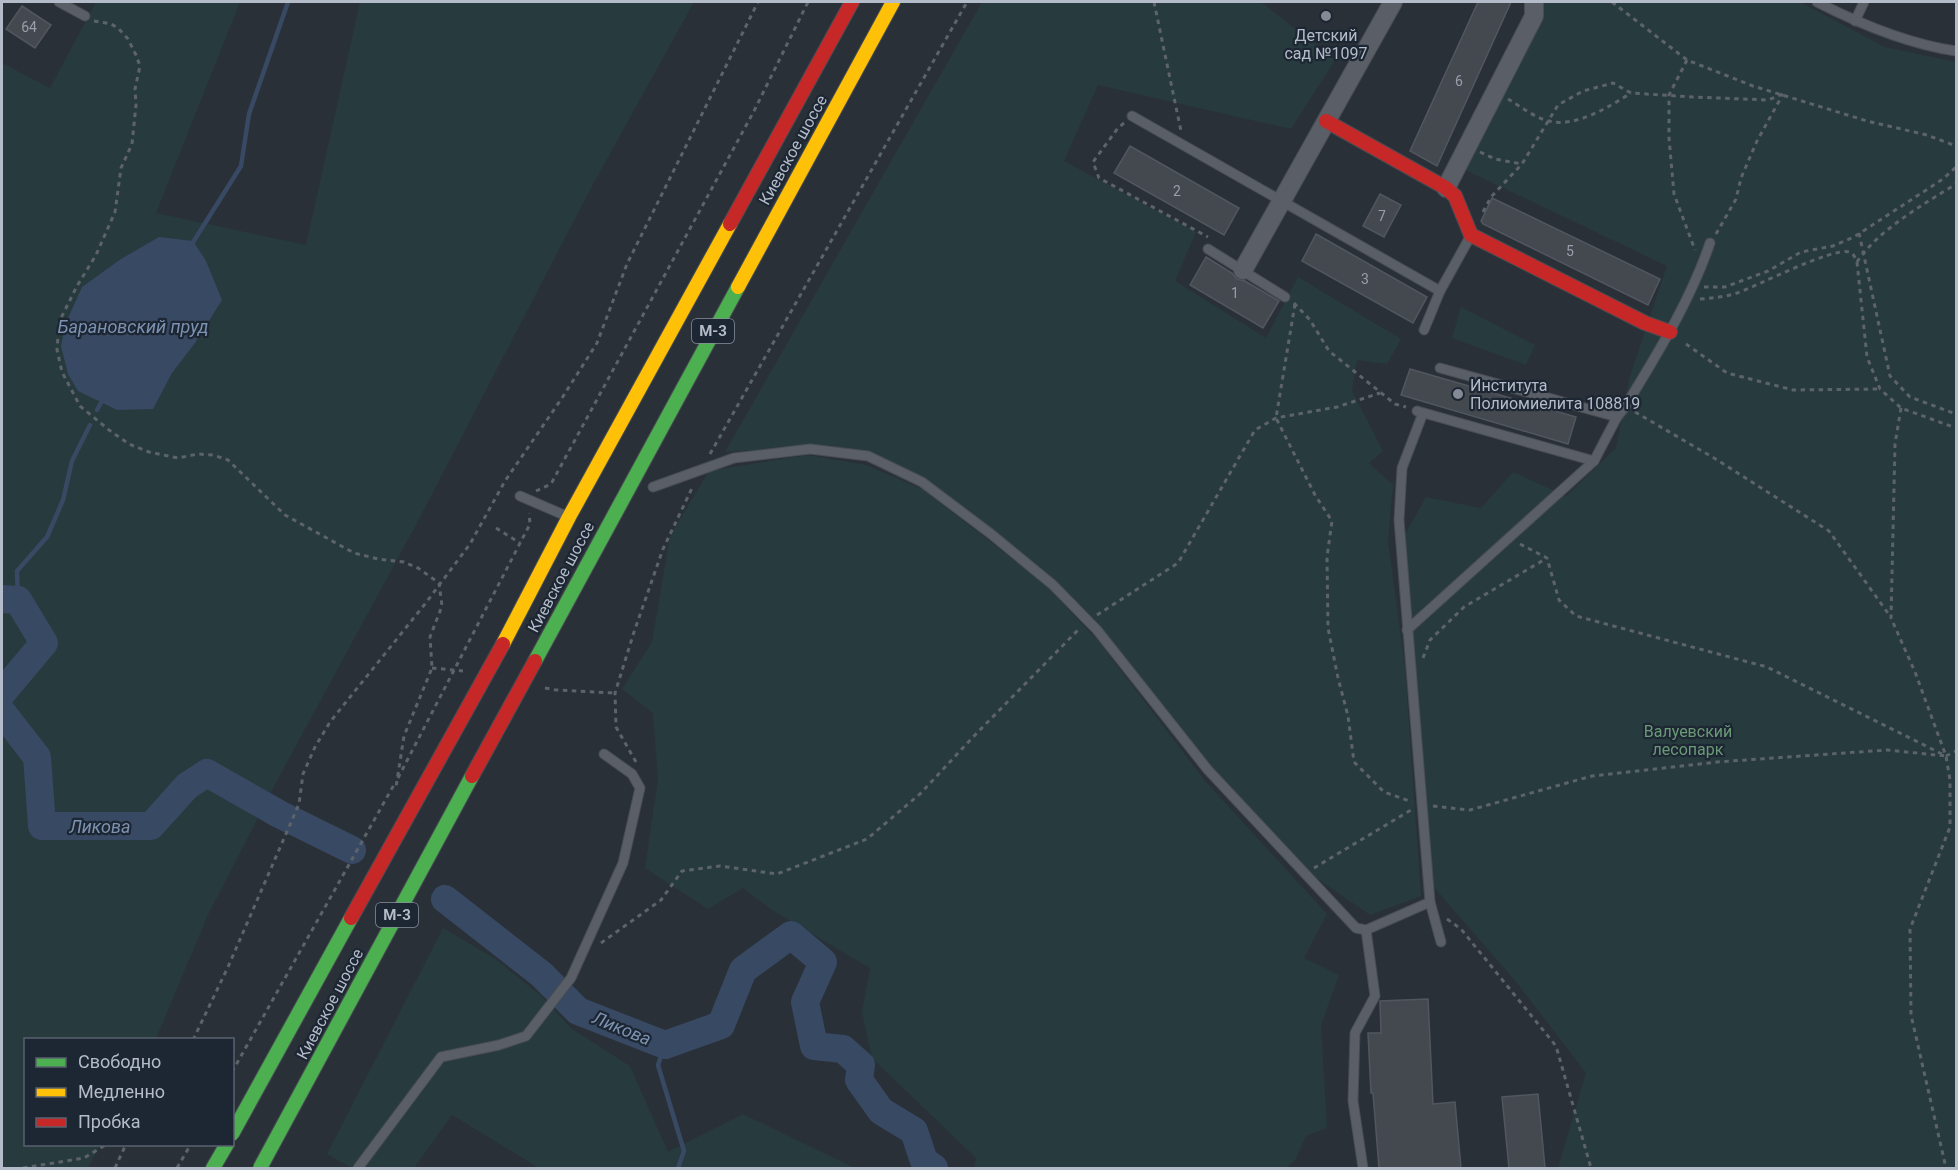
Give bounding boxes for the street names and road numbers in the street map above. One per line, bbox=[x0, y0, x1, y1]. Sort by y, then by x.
street label: Киевское шоссе bbox=[755, 92, 831, 208]
road number: М-3 bbox=[692, 319, 734, 343]
street label: Киевское шоссе bbox=[524, 518, 598, 636]
road number: М-3 bbox=[376, 903, 418, 927]
street label: Киевское шоссе bbox=[293, 945, 367, 1063]

